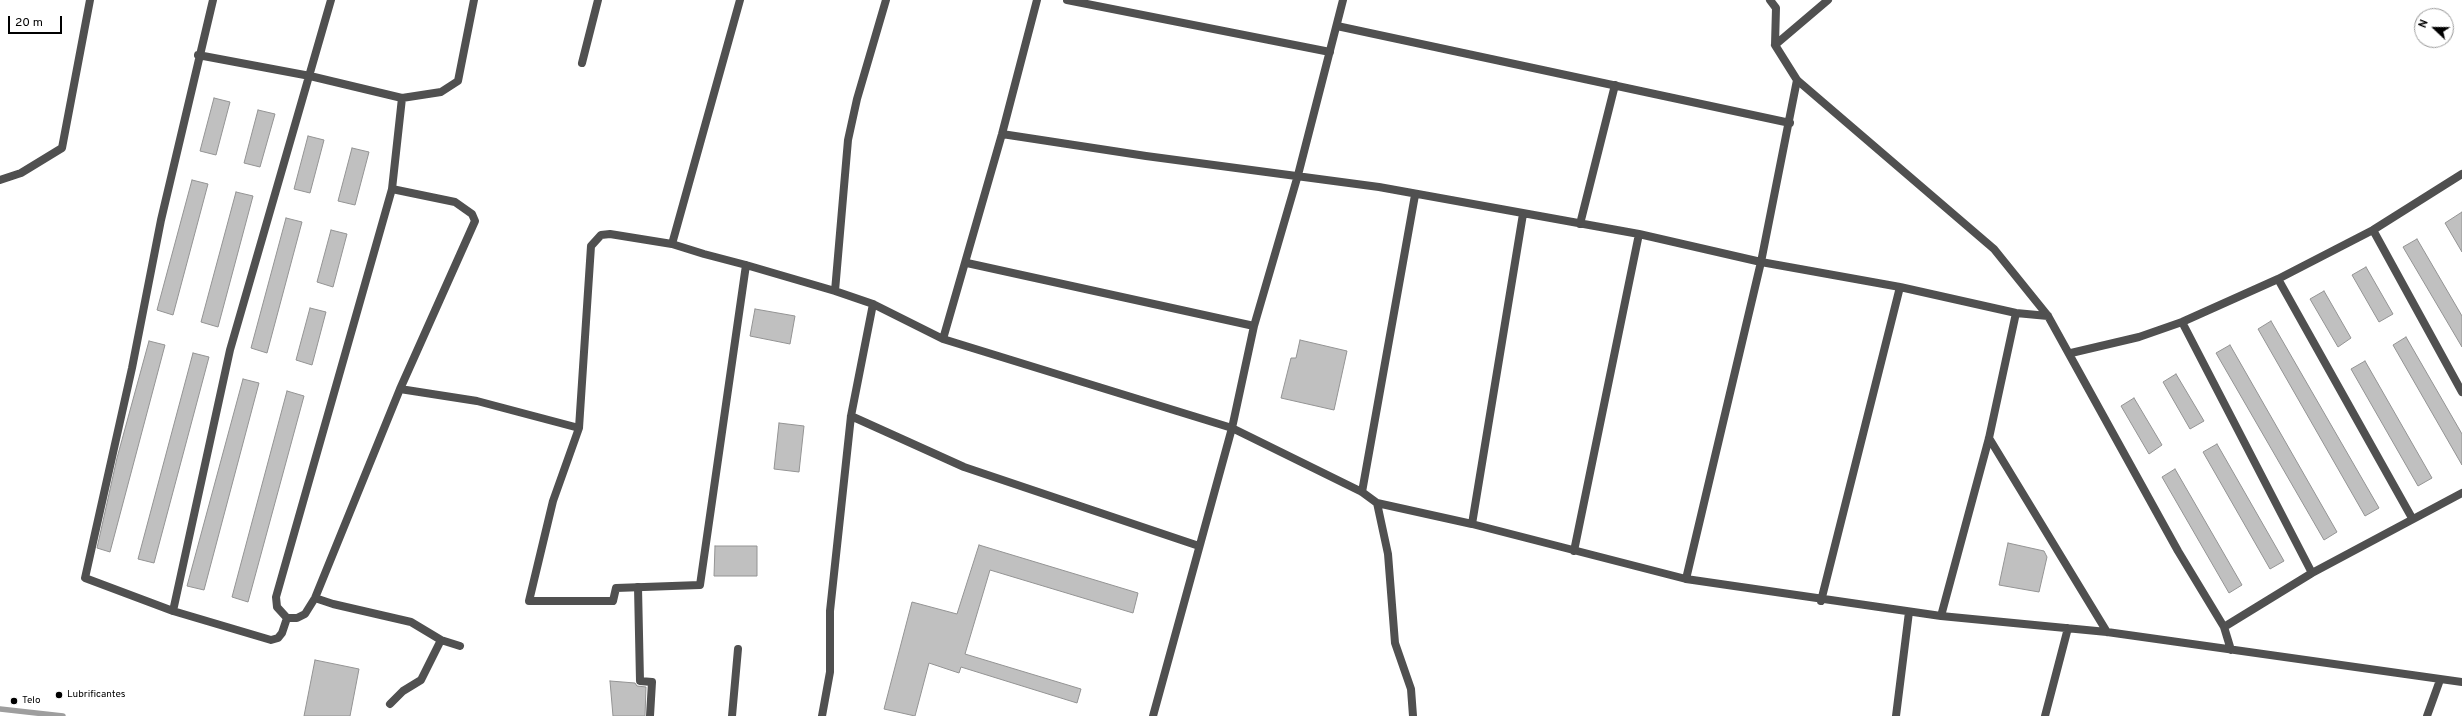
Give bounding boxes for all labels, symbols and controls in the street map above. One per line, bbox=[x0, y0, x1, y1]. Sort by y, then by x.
scale bar bbox=[10, 8, 64, 34]
north arrow bbox=[2414, 8, 2454, 48]
text: 20 m bbox=[15, 15, 43, 31]
text: N bbox=[2416, 18, 2432, 30]
place label: Lubrificantes bbox=[67, 689, 125, 701]
marker: Lubrificantes bbox=[54, 690, 64, 700]
place label: Telo bbox=[22, 695, 41, 707]
marker: Telo bbox=[9, 696, 19, 706]

